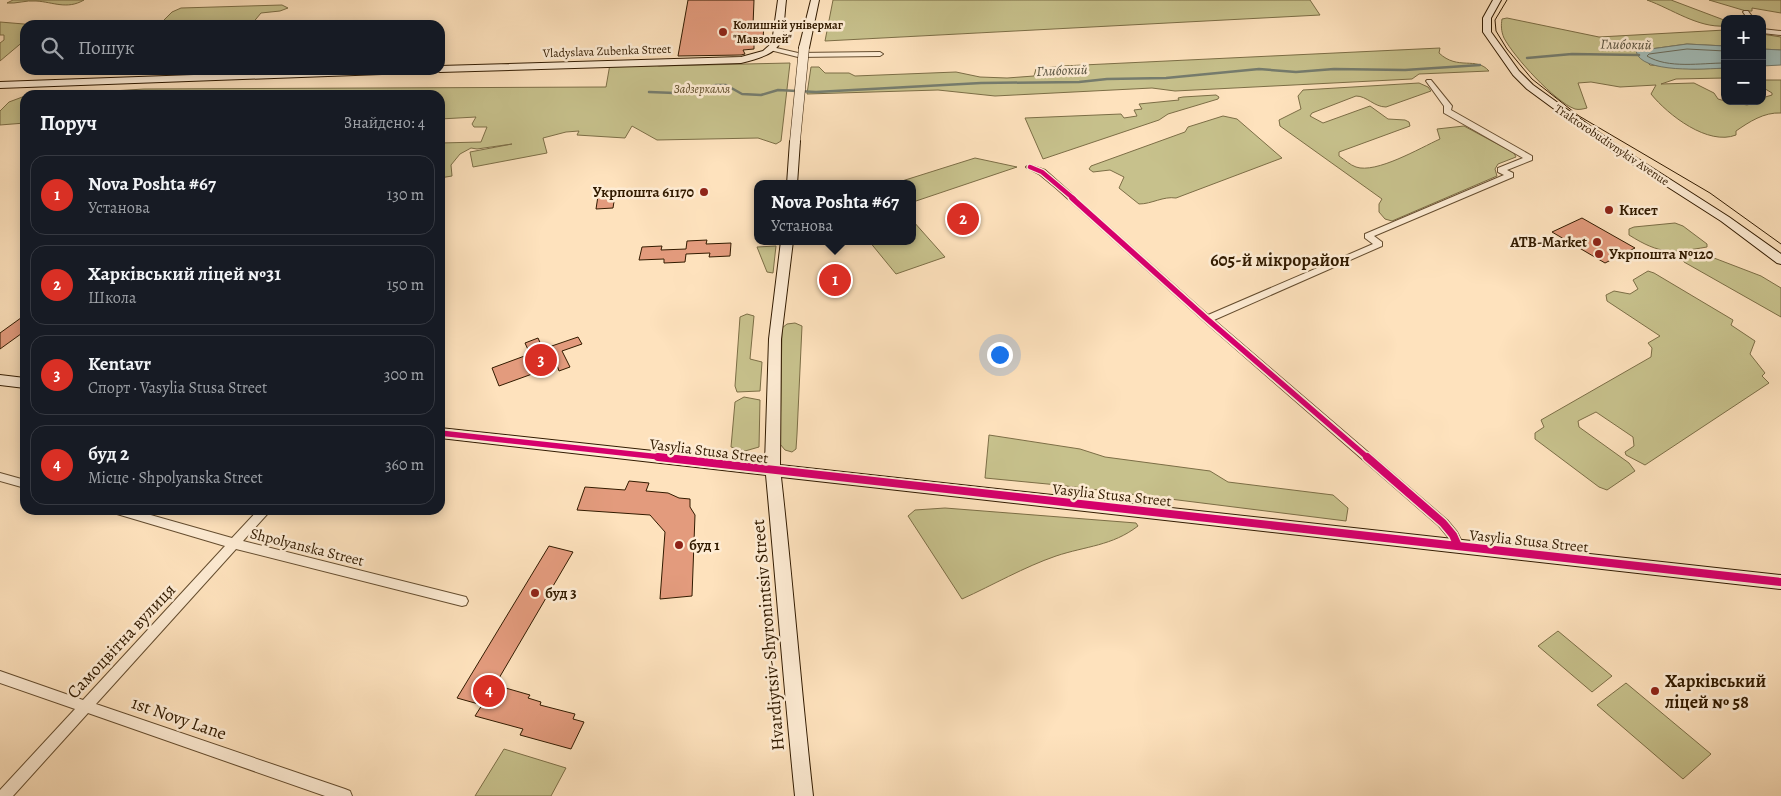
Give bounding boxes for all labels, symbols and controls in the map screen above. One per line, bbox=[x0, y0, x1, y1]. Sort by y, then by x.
map controls bbox=[1721, 15, 1766, 105]
button: + bbox=[1721, 15, 1766, 60]
place label: Колишній універмаг "Мавзолей" bbox=[733, 17, 844, 47]
search box bbox=[20, 20, 445, 75]
marker: Колишній універмаг "Мавзолей" bbox=[717, 26, 729, 38]
icon: search bbox=[38, 34, 66, 62]
text: Пошук bbox=[78, 35, 135, 61]
water label: Глибокий bbox=[1600, 35, 1652, 54]
street label: Vladyslava Zubenka Street bbox=[542, 41, 671, 61]
water label: Глибокий bbox=[1036, 60, 1088, 81]
button: − bbox=[1721, 60, 1766, 105]
park label: Задзеркалля bbox=[674, 81, 731, 97]
street label: Traktorobudivnykiv Avenue bbox=[1552, 101, 1672, 189]
text: Поруч bbox=[40, 109, 97, 137]
text: Знайдено: 4 bbox=[344, 112, 425, 134]
text: Nova Poshta #67 bbox=[88, 171, 216, 197]
popup bbox=[754, 180, 916, 245]
place label: Укрпошта 61170 bbox=[593, 182, 694, 202]
text: 1 bbox=[54, 184, 60, 206]
text: 130 m bbox=[387, 184, 424, 206]
marker: Укрпошта 61170 bbox=[698, 186, 710, 198]
text: Nova Poshta #67 bbox=[771, 189, 899, 215]
text: Установа bbox=[88, 197, 150, 219]
pin: 2 bbox=[947, 200, 979, 238]
place label: Кисет bbox=[1619, 200, 1658, 220]
marker: Кисет bbox=[1603, 204, 1615, 216]
text: Установа bbox=[771, 215, 833, 237]
place label: ATB-Market bbox=[1509, 232, 1587, 252]
marker: ATB-Market bbox=[1591, 236, 1603, 248]
place label: Укрпошта №120 bbox=[1609, 244, 1714, 264]
district label: 605-й мікрорайон bbox=[1210, 248, 1350, 272]
marker: Укрпошта №120 bbox=[1593, 248, 1605, 260]
text: Харківський ліцей №31 bbox=[88, 261, 281, 287]
pin: 1 bbox=[819, 261, 851, 299]
text: 2 bbox=[53, 274, 61, 296]
text: 150 m bbox=[387, 274, 424, 296]
text: Школа bbox=[88, 287, 136, 309]
pin: 3 bbox=[525, 341, 557, 379]
your location bbox=[987, 342, 1013, 368]
text: Kentavr bbox=[88, 351, 151, 377]
text: 3 bbox=[54, 364, 60, 386]
text: 300 m bbox=[384, 364, 424, 386]
text: Спорт · Vasylia Stusa Street bbox=[88, 377, 267, 399]
street label: Vasylia Stusa Street bbox=[648, 434, 770, 468]
text: буд 2 bbox=[88, 441, 129, 467]
text: 4 bbox=[53, 454, 61, 476]
text: 360 m bbox=[385, 454, 424, 476]
text: Місце · Shpolyanska Street bbox=[88, 467, 263, 489]
street label: Vasylia Stusa Street bbox=[1051, 479, 1172, 511]
street label: Hvardiytsiv-Shyronintsiv Street bbox=[746, 518, 790, 752]
street label: Shpolyanska Street bbox=[248, 523, 366, 571]
street label: Vasylia Stusa Street bbox=[1468, 525, 1589, 557]
place label: буд 1 bbox=[689, 535, 720, 555]
marker: буд 1 bbox=[673, 539, 685, 551]
street label: Самоцвітна вулиця bbox=[61, 578, 181, 704]
place label: буд 3 bbox=[545, 583, 577, 603]
marker: буд 3 bbox=[529, 587, 541, 599]
place label: Харківський ліцей № 58 bbox=[1664, 669, 1766, 714]
pin: 4 bbox=[473, 672, 505, 710]
marker: Харківський ліцей № 58 bbox=[1649, 685, 1661, 697]
street label: 1st Novy Lane bbox=[128, 691, 230, 745]

